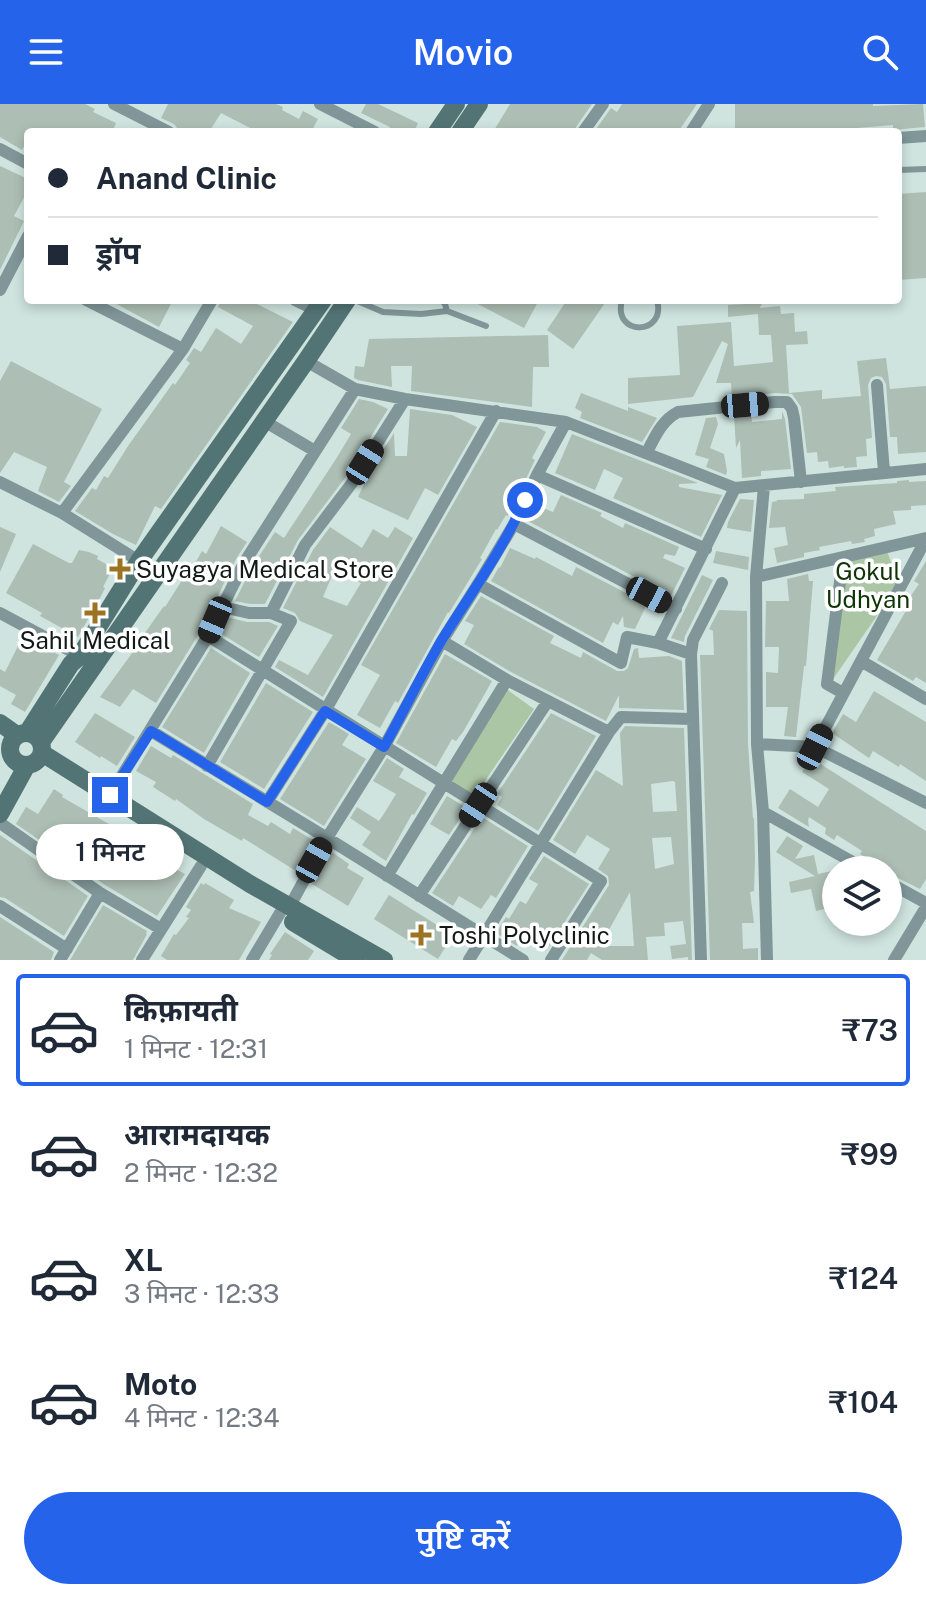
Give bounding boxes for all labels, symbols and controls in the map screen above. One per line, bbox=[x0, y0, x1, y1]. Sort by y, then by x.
icon: menu bbox=[24, 30, 68, 74]
icon: search bbox=[858, 30, 902, 74]
text: Movio bbox=[413, 31, 513, 73]
text: Anand Clinic bbox=[96, 160, 277, 196]
text: ड्रॉप bbox=[96, 235, 140, 271]
car bbox=[720, 391, 770, 419]
car bbox=[342, 435, 388, 489]
route start bbox=[507, 482, 543, 518]
place label: Suyagya Medical Store bbox=[136, 555, 394, 583]
park label: Gokul Udhyan bbox=[826, 557, 910, 613]
marker: Suyagya Medical Store bbox=[111, 560, 129, 578]
car bbox=[622, 573, 676, 617]
car bbox=[195, 593, 235, 647]
marker: Sahil Medical bbox=[86, 604, 104, 622]
place label: Sahil Medical bbox=[20, 626, 170, 654]
car bbox=[793, 720, 837, 774]
route end bbox=[92, 777, 128, 813]
car bbox=[455, 778, 501, 832]
callout: 1 मिनट bbox=[36, 823, 184, 879]
car bbox=[292, 833, 336, 887]
text: 1 मिनट bbox=[75, 836, 145, 867]
map controls bbox=[822, 856, 902, 936]
button: layers bbox=[822, 856, 902, 936]
place label: Toshi Polyclinic bbox=[439, 921, 610, 949]
marker: Toshi Polyclinic bbox=[410, 924, 432, 946]
text: किफ़ायती bbox=[124, 992, 238, 1028]
icon: car bbox=[28, 994, 100, 1066]
text: ₹73 bbox=[842, 1012, 898, 1048]
text: 1 मिनट · 12:31 bbox=[124, 1033, 268, 1064]
text: आरामदायक bbox=[124, 1116, 270, 1152]
icon: car bbox=[28, 1118, 100, 1190]
text: ₹99 bbox=[841, 1136, 898, 1172]
text: 2 मिनट · 12:32 bbox=[124, 1157, 278, 1188]
icon: car bbox=[28, 1242, 100, 1314]
text: XL bbox=[124, 1242, 163, 1278]
text: ₹124 bbox=[829, 1260, 898, 1296]
text: 3 मिनट · 12:33 bbox=[124, 1278, 279, 1309]
icon: car bbox=[28, 1366, 100, 1438]
text: Moto bbox=[124, 1366, 197, 1402]
text: ₹104 bbox=[829, 1384, 898, 1420]
text: 4 मिनट · 12:34 bbox=[124, 1402, 280, 1433]
button: पुष्टि करें bbox=[24, 1492, 902, 1584]

